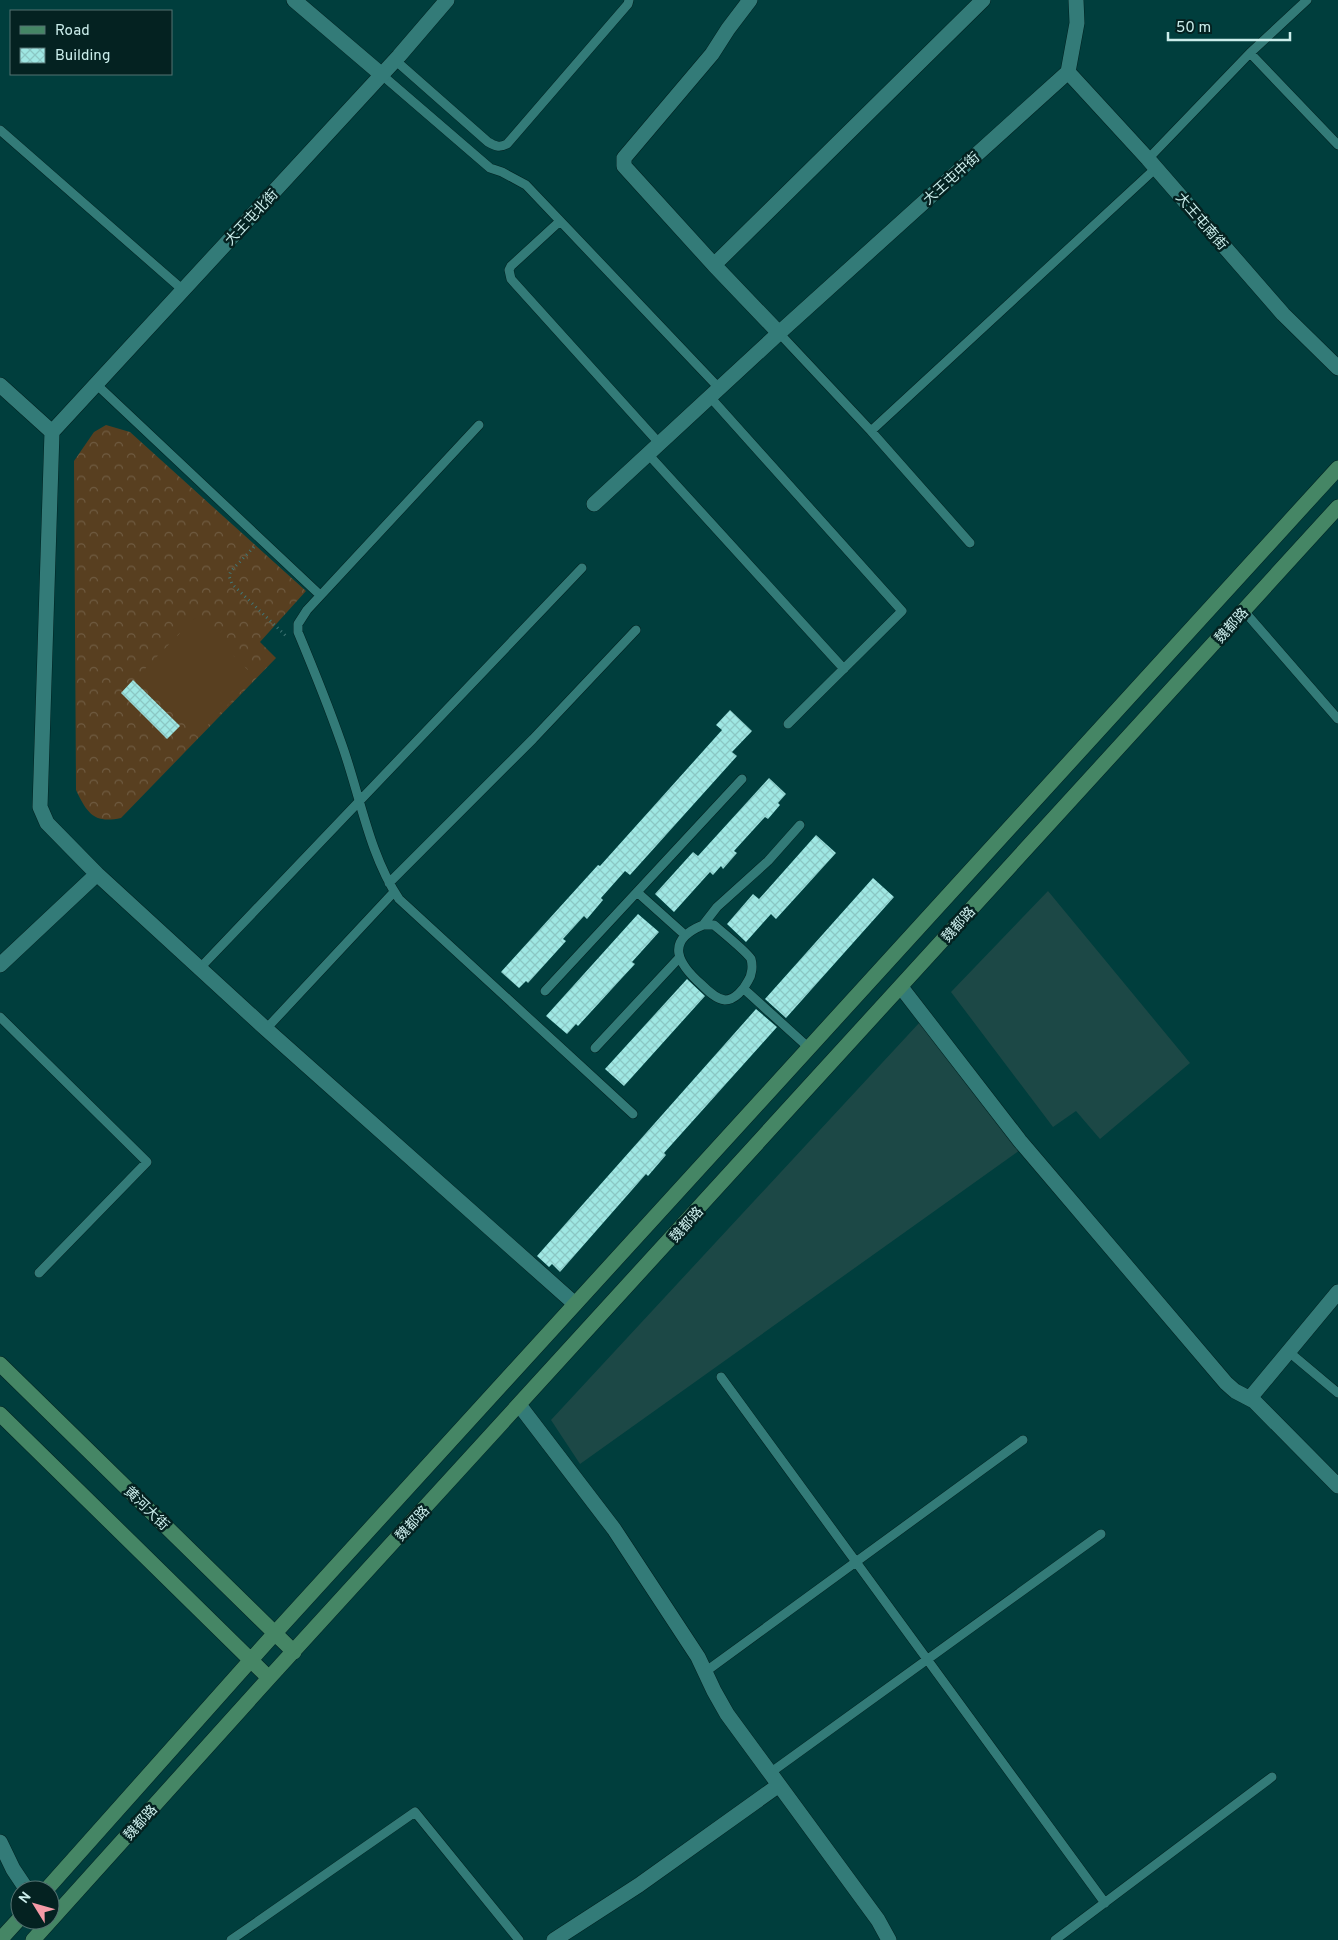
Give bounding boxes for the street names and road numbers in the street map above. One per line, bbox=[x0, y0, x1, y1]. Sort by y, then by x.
street label: 大王屯中街 bbox=[920, 149, 984, 209]
street label: 大王屯北街 bbox=[221, 186, 282, 249]
street label: 大王屯南街 bbox=[1171, 190, 1230, 254]
street label: 魏都路 bbox=[1212, 605, 1252, 647]
street label: 魏都路 bbox=[939, 904, 979, 946]
street label: 魏都路 bbox=[667, 1204, 707, 1246]
street label: 黄河大街 bbox=[120, 1484, 172, 1535]
street label: 魏都路 bbox=[393, 1503, 434, 1545]
street label: 魏都路 bbox=[121, 1802, 161, 1844]

